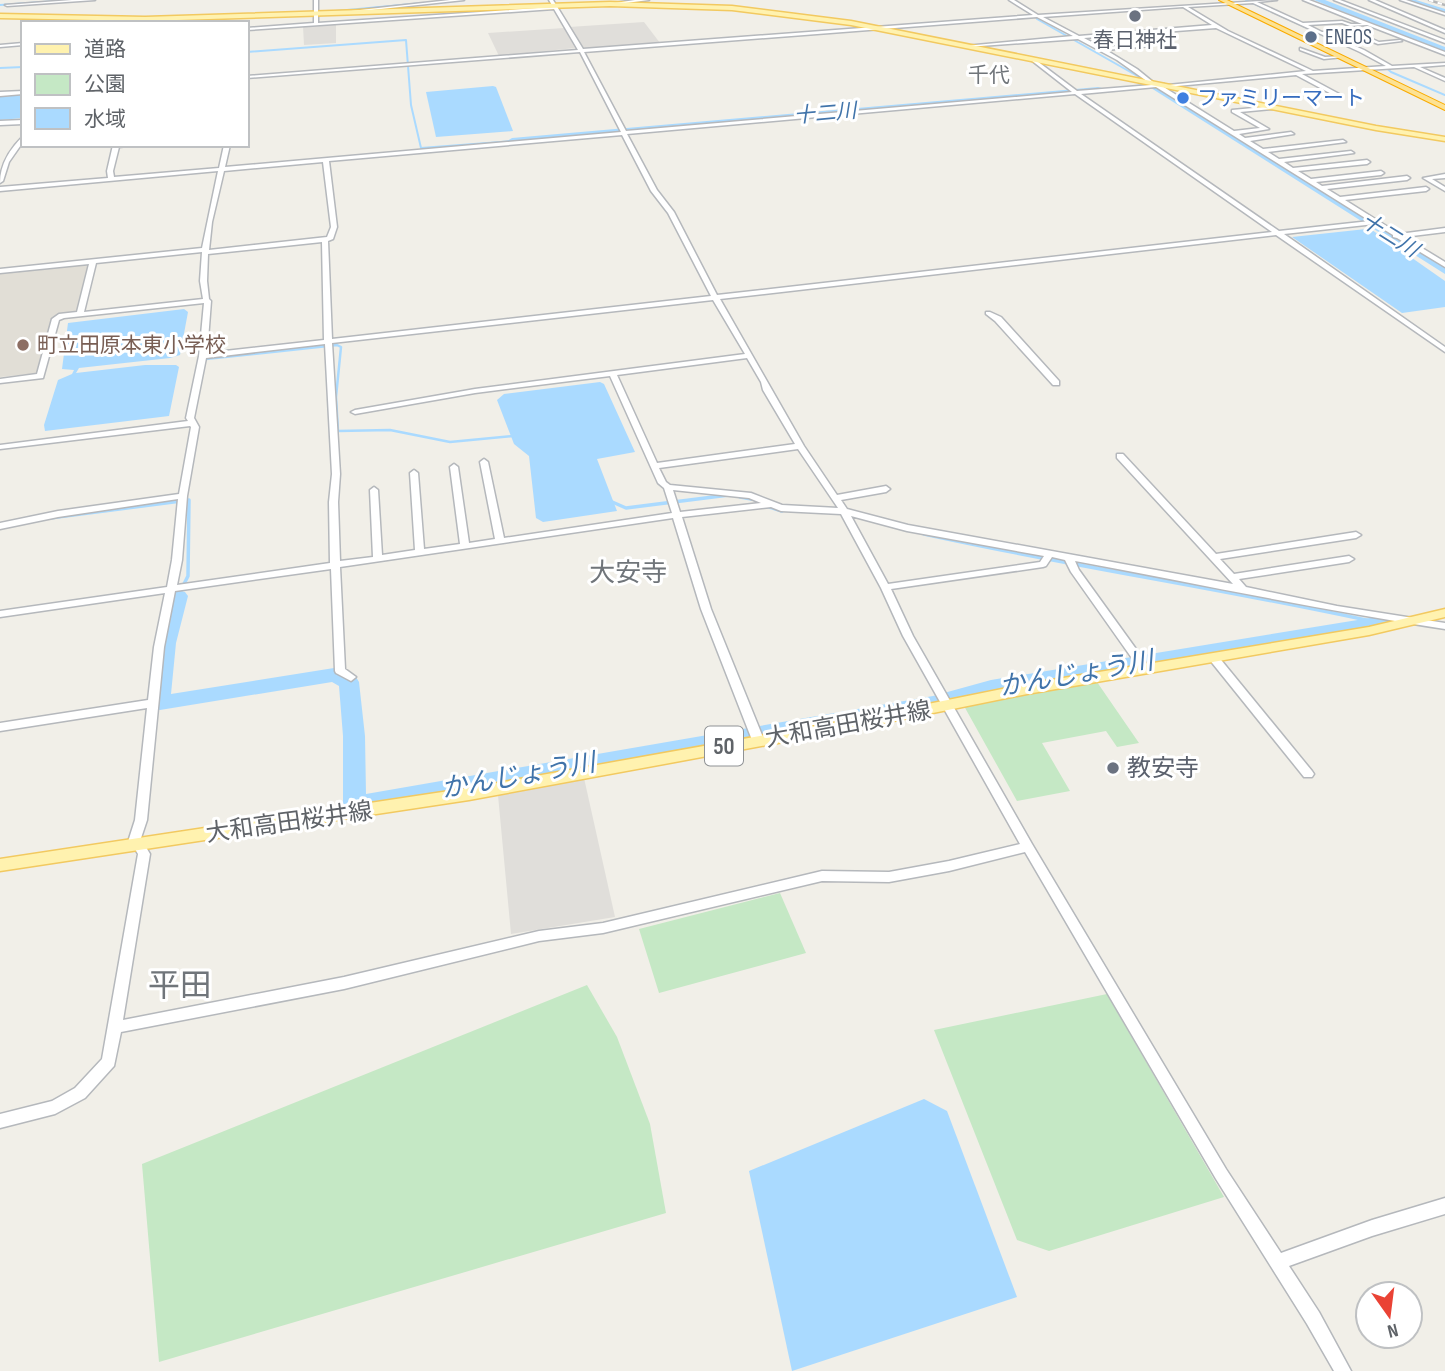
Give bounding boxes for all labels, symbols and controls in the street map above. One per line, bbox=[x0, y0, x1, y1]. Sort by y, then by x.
marker: 春日神社 bbox=[1127, 8, 1143, 24]
legend bbox=[21, 21, 248, 147]
place label: ENEOS bbox=[1325, 25, 1372, 50]
place label: 春日神社 bbox=[1093, 28, 1177, 53]
marker: ENEOS bbox=[1303, 29, 1319, 45]
text: 道路 bbox=[84, 37, 126, 62]
district label: 千代 bbox=[968, 63, 1010, 88]
text: 公園 bbox=[84, 72, 126, 97]
place label: ファミリーマート bbox=[1197, 86, 1365, 111]
marker: ファミリーマート bbox=[1175, 90, 1191, 106]
water label: 十二川 bbox=[793, 98, 860, 129]
text: 水域 bbox=[84, 107, 126, 132]
water label: 十二川 bbox=[1356, 208, 1425, 264]
place label: 町立田原本東小学校 bbox=[37, 333, 226, 358]
marker: 町立田原本東小学校 bbox=[15, 337, 31, 353]
district label: 大安寺 bbox=[589, 558, 667, 589]
water label: かんじょう川 bbox=[997, 645, 1159, 703]
street label: 大和高田桜井線 bbox=[763, 696, 933, 753]
road number: 50 bbox=[705, 726, 743, 766]
water label: かんじょう川 bbox=[439, 747, 601, 805]
place label: 教安寺 bbox=[1127, 754, 1199, 783]
marker: 教安寺 bbox=[1105, 760, 1121, 776]
street label: 大和高田桜井線 bbox=[204, 796, 374, 849]
district label: 平田 bbox=[148, 967, 212, 1006]
north arrow bbox=[1354, 1280, 1424, 1350]
text: N bbox=[1385, 1318, 1400, 1342]

